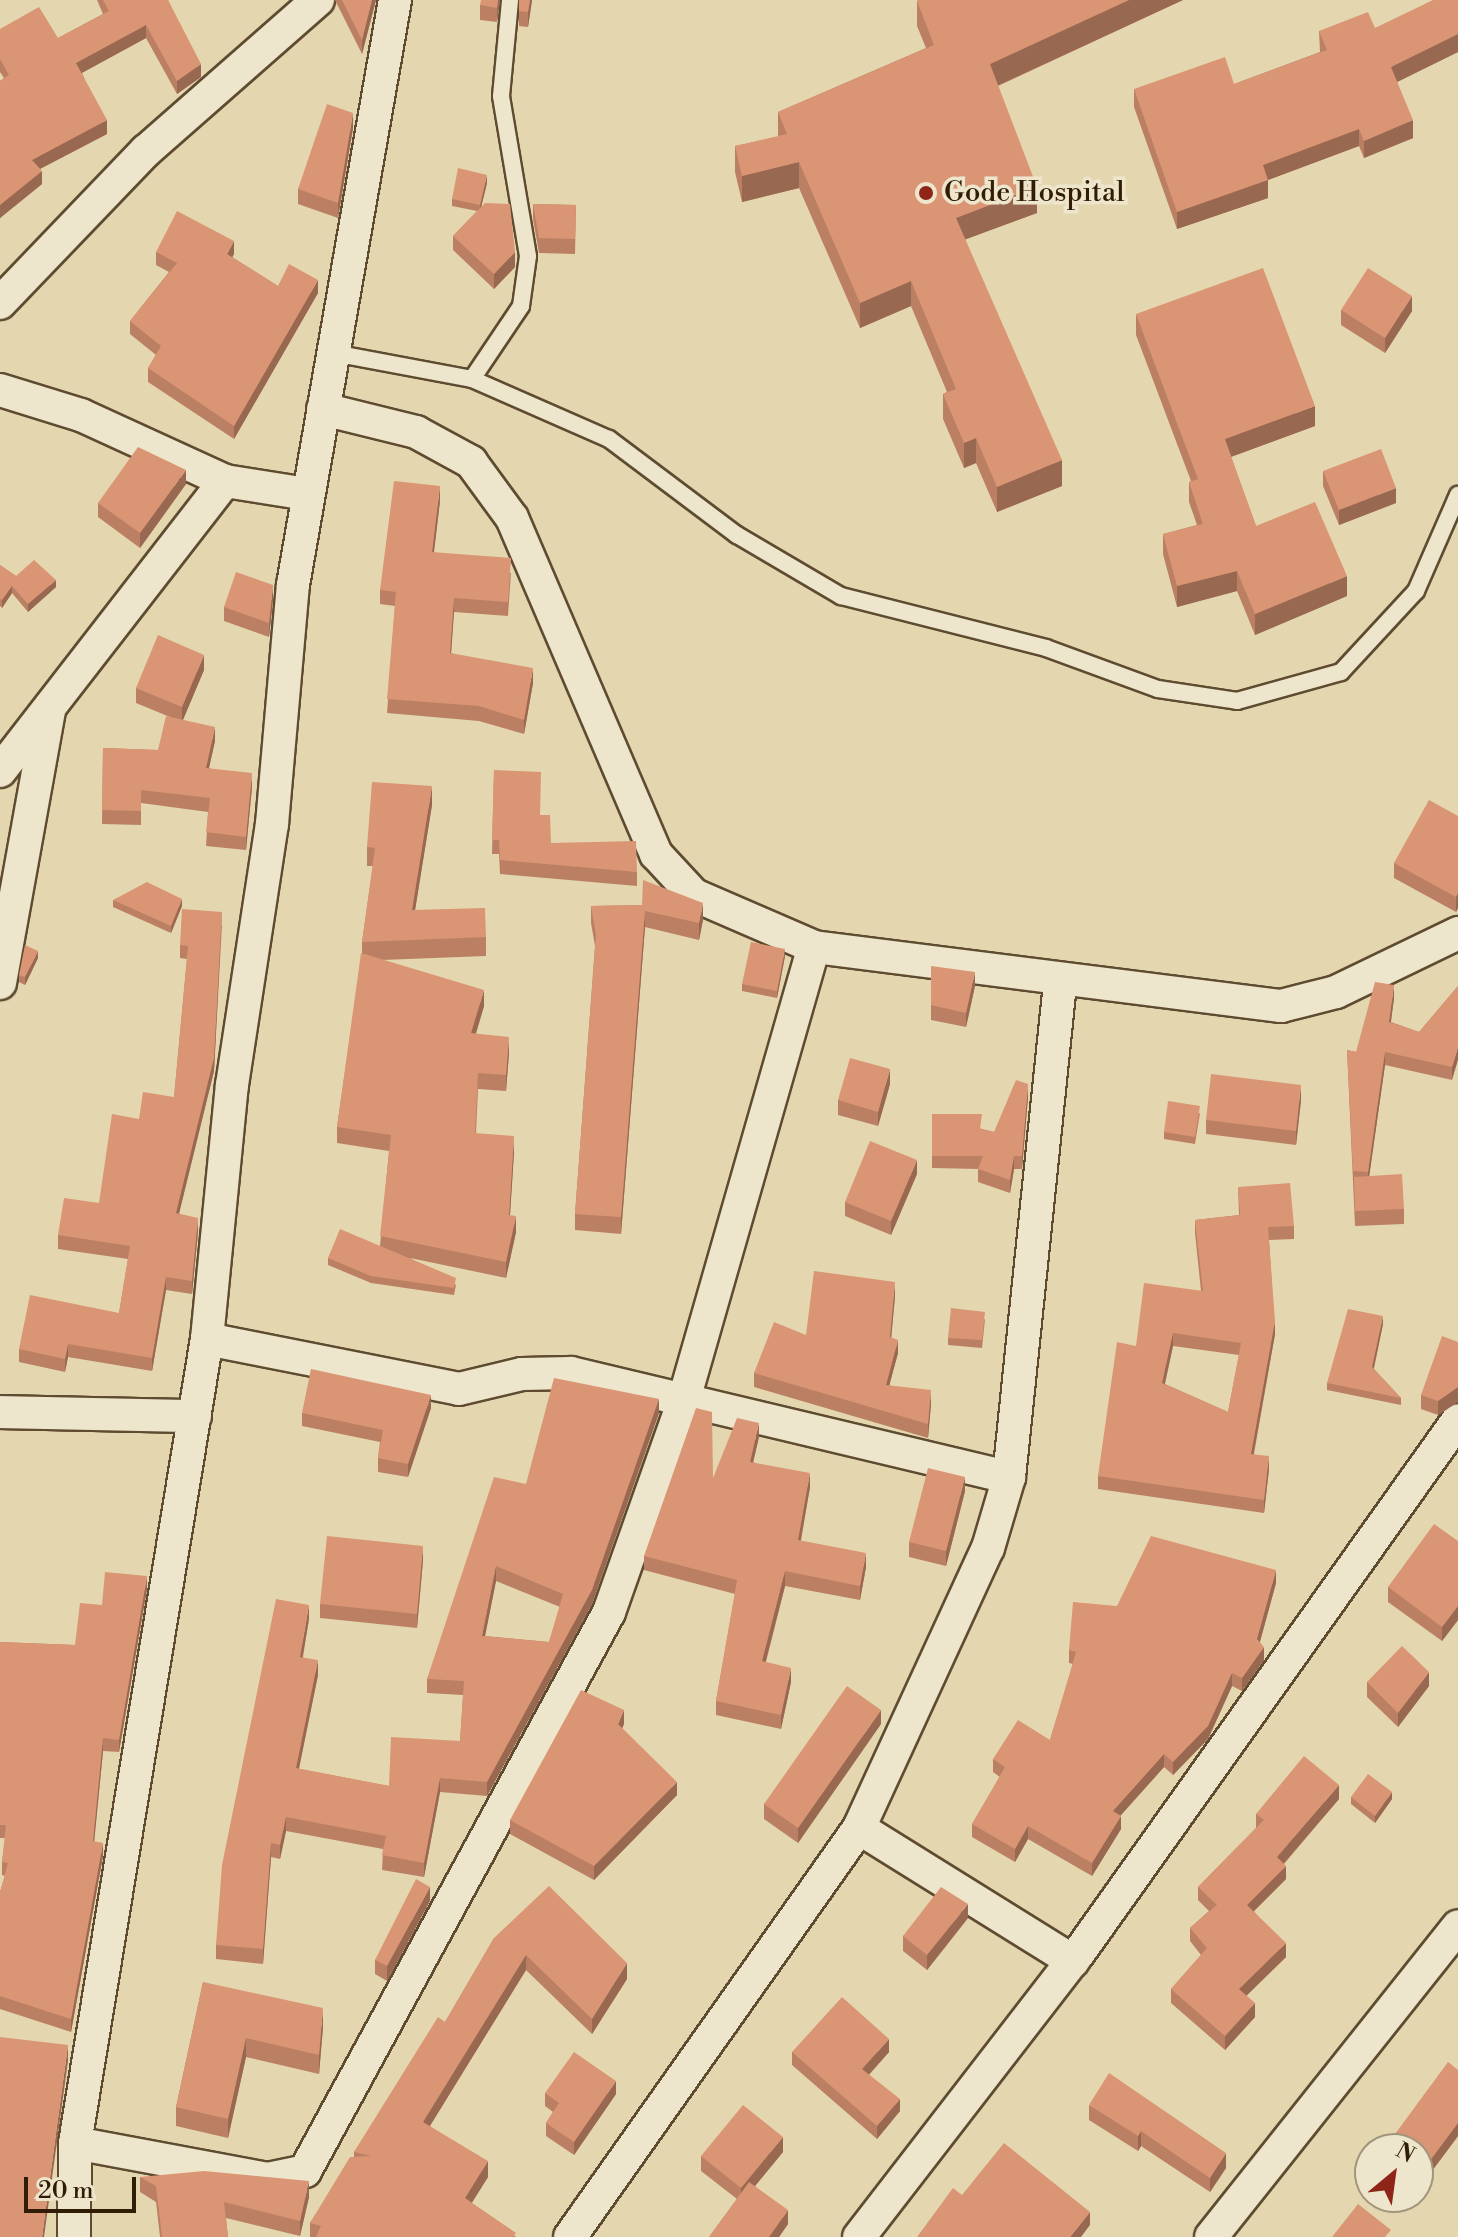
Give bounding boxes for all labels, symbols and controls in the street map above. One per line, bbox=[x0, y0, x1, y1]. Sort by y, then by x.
place label: Gode Hospital bbox=[944, 176, 1125, 210]
marker: Gode Hospital bbox=[915, 182, 937, 204]
north arrow bbox=[1354, 2133, 1434, 2213]
text: N bbox=[1391, 2137, 1419, 2169]
scale bar bbox=[28, 2161, 140, 2211]
text: 20 m bbox=[38, 2176, 94, 2206]

